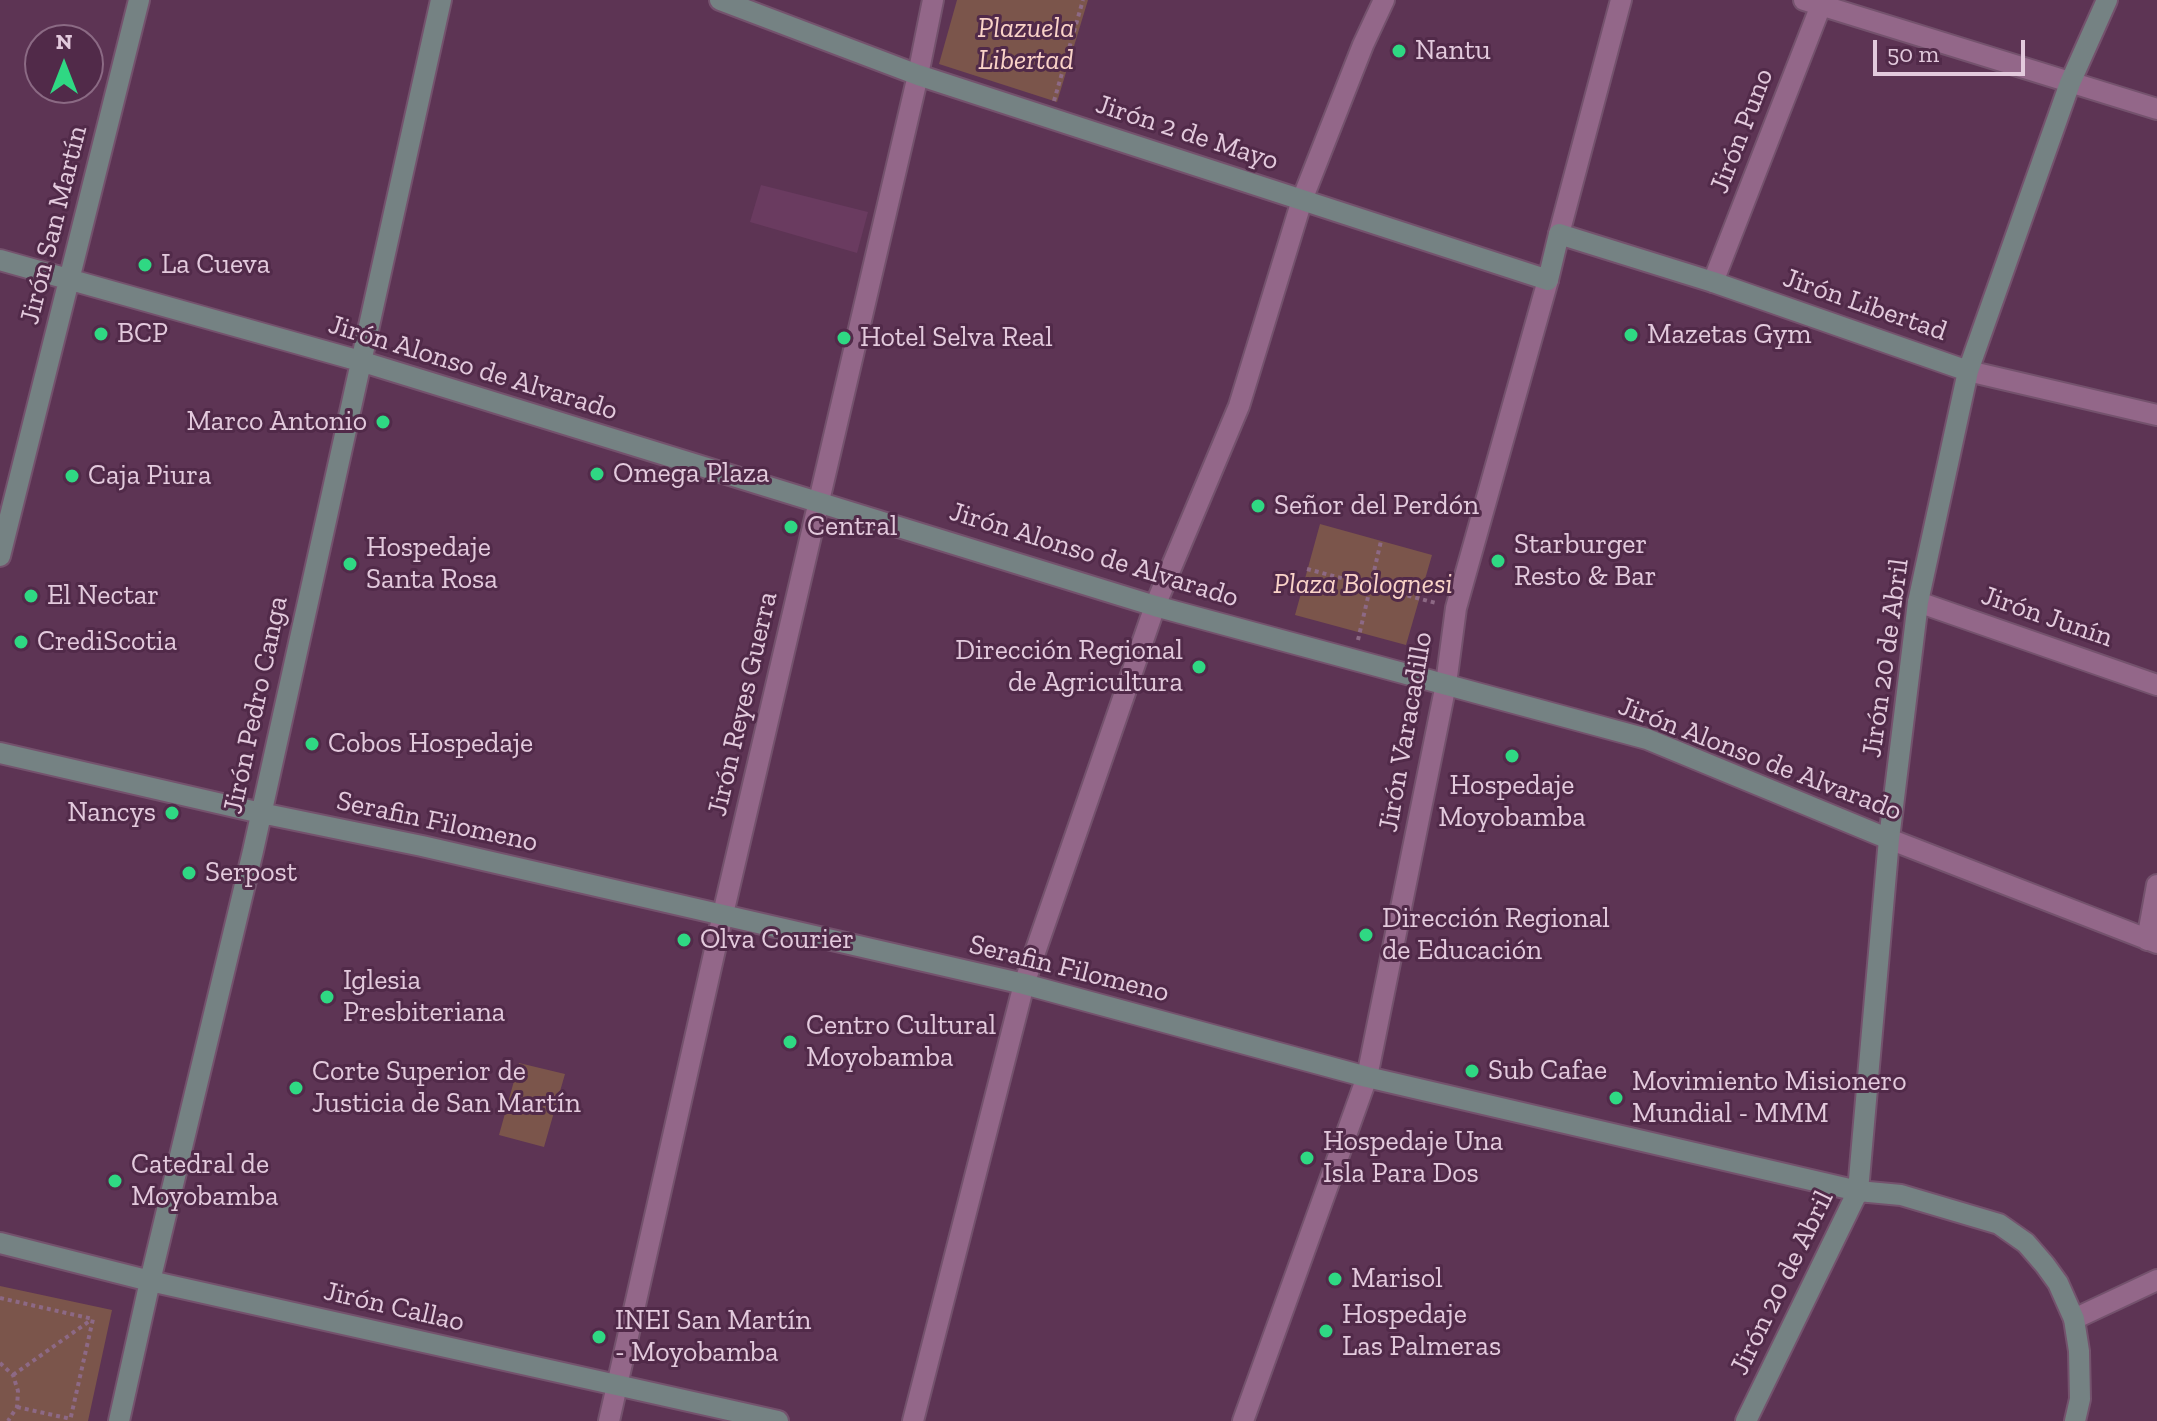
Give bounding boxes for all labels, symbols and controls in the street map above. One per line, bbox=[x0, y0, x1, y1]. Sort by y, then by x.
park label: Plazuela Libertad bbox=[978, 12, 1074, 78]
north arrow bbox=[24, 24, 104, 104]
scale bar bbox=[1877, 24, 2029, 74]
text: N bbox=[56, 28, 72, 55]
place label: Nantu bbox=[1415, 34, 1491, 68]
text: 50 m bbox=[1887, 39, 1939, 68]
marker: Nantu bbox=[1390, 42, 1408, 60]
street label: Jirón Puno bbox=[1703, 64, 1781, 198]
street label: Jirón 2 de Mayo bbox=[1091, 88, 1283, 178]
street label: Jirón San Martín bbox=[13, 122, 95, 328]
place label: La Cueva bbox=[161, 248, 270, 282]
marker: La Cueva bbox=[136, 256, 154, 274]
street label: Jirón Libertad bbox=[1779, 261, 1951, 349]
street label: Jirón Alonso de Alvarado bbox=[324, 308, 622, 428]
place label: BCP bbox=[117, 317, 168, 351]
place label: Mazetas Gym bbox=[1647, 318, 1811, 352]
place label: Hotel Selva Real bbox=[860, 321, 1053, 355]
marker: BCP bbox=[92, 325, 110, 343]
marker: Mazetas Gym bbox=[1622, 326, 1640, 344]
marker: Hotel Selva Real bbox=[835, 329, 853, 347]
place label: Marco Antonio bbox=[186, 405, 367, 439]
marker: Marco Antonio bbox=[374, 413, 392, 431]
place label: Omega Plaza bbox=[613, 457, 770, 491]
place label: Caja Piura bbox=[88, 459, 211, 493]
marker: Omega Plaza bbox=[588, 465, 606, 483]
marker: Caja Piura bbox=[63, 467, 81, 485]
place label: Señor del Perdón bbox=[1274, 489, 1479, 523]
street label: Jirón Alonso de Alvarado bbox=[945, 495, 1243, 615]
marker: Señor del Perdón bbox=[1249, 497, 1267, 515]
place label: Central bbox=[807, 510, 897, 544]
marker: Central bbox=[782, 518, 800, 536]
place label: Starburger Resto & Bar bbox=[1514, 528, 1656, 594]
place label: Hospedaje Santa Rosa bbox=[366, 531, 498, 597]
marker: Starburger Resto & Bar bbox=[1489, 552, 1507, 570]
marker: Hospedaje Santa Rosa bbox=[341, 555, 359, 573]
street label: Jirón 20 de Abril bbox=[1855, 556, 1917, 760]
park label: Plaza Bolognesi bbox=[1273, 568, 1453, 602]
place label: El Nectar bbox=[47, 579, 159, 613]
street label: Jirón Junín bbox=[1977, 579, 2117, 655]
marker: El Nectar bbox=[22, 587, 40, 605]
street label: Jirón Reyes Guerra bbox=[701, 589, 785, 819]
street label: Jirón Pedro Canga bbox=[217, 593, 295, 817]
place label: CrediScotia bbox=[37, 625, 177, 659]
street label: Jirón Varacadillo bbox=[1372, 629, 1440, 835]
marker: CrediScotia bbox=[12, 633, 30, 651]
place label: Dirección Regional de Agricultura bbox=[955, 634, 1183, 700]
marker: Dirección Regional de Agricultura bbox=[1190, 658, 1208, 676]
street label: Jirón Alonso de Alvarado bbox=[1614, 689, 1906, 829]
place label: Cobos Hospedaje bbox=[328, 727, 533, 761]
marker: Cobos Hospedaje bbox=[303, 735, 321, 753]
marker: Hospedaje Moyobamba bbox=[1503, 747, 1521, 765]
place label: Hospedaje Moyobamba bbox=[1438, 769, 1586, 835]
street label: Serafin Filomeno bbox=[333, 784, 541, 860]
place label: Nancys bbox=[67, 796, 156, 830]
marker: Nancys bbox=[163, 804, 181, 822]
place label: Serpost bbox=[205, 856, 297, 890]
marker: Serpost bbox=[180, 864, 198, 882]
place label: Dirección Regional de Educación bbox=[1382, 902, 1610, 968]
place label: Olva Courier bbox=[700, 923, 854, 957]
marker: Dirección Regional de Educación bbox=[1357, 926, 1375, 944]
street label: Serafin Filomeno bbox=[966, 928, 1172, 1010]
marker: Olva Courier bbox=[675, 931, 693, 949]
place label: Iglesia Presbiteriana bbox=[343, 964, 505, 1030]
marker: Iglesia Presbiteriana bbox=[318, 988, 336, 1006]
place label: Centro Cultural Moyobamba bbox=[806, 1009, 996, 1075]
marker: Centro Cultural Moyobamba bbox=[781, 1033, 799, 1051]
place label: Sub Cafae bbox=[1488, 1054, 1607, 1088]
place label: Corte Superior de Justicia de San Martín bbox=[312, 1055, 581, 1121]
marker: Sub Cafae bbox=[1463, 1062, 1481, 1080]
place label: Movimiento Misionero Mundial - MMM bbox=[1632, 1065, 1907, 1131]
marker: Corte Superior de Justicia de San Martín bbox=[287, 1079, 305, 1097]
marker: Movimiento Misionero Mundial - MMM bbox=[1607, 1089, 1625, 1107]
place label: Hospedaje Una Isla Para Dos bbox=[1323, 1125, 1503, 1191]
place label: Catedral de Moyobamba bbox=[131, 1148, 278, 1214]
marker: Hospedaje Una Isla Para Dos bbox=[1298, 1149, 1316, 1167]
marker: Catedral de Moyobamba bbox=[106, 1172, 124, 1190]
street label: Jirón 20 de Abril bbox=[1723, 1186, 1841, 1380]
place label: Marisol bbox=[1351, 1262, 1443, 1296]
marker: Marisol bbox=[1326, 1270, 1344, 1288]
street label: Jirón Callao bbox=[321, 1275, 467, 1339]
place label: Hospedaje Las Palmeras bbox=[1342, 1298, 1501, 1364]
place label: INEI San Martín - Moyobamba bbox=[615, 1304, 811, 1370]
marker: Hospedaje Las Palmeras bbox=[1317, 1322, 1335, 1340]
marker: INEI San Martín - Moyobamba bbox=[590, 1328, 608, 1346]

